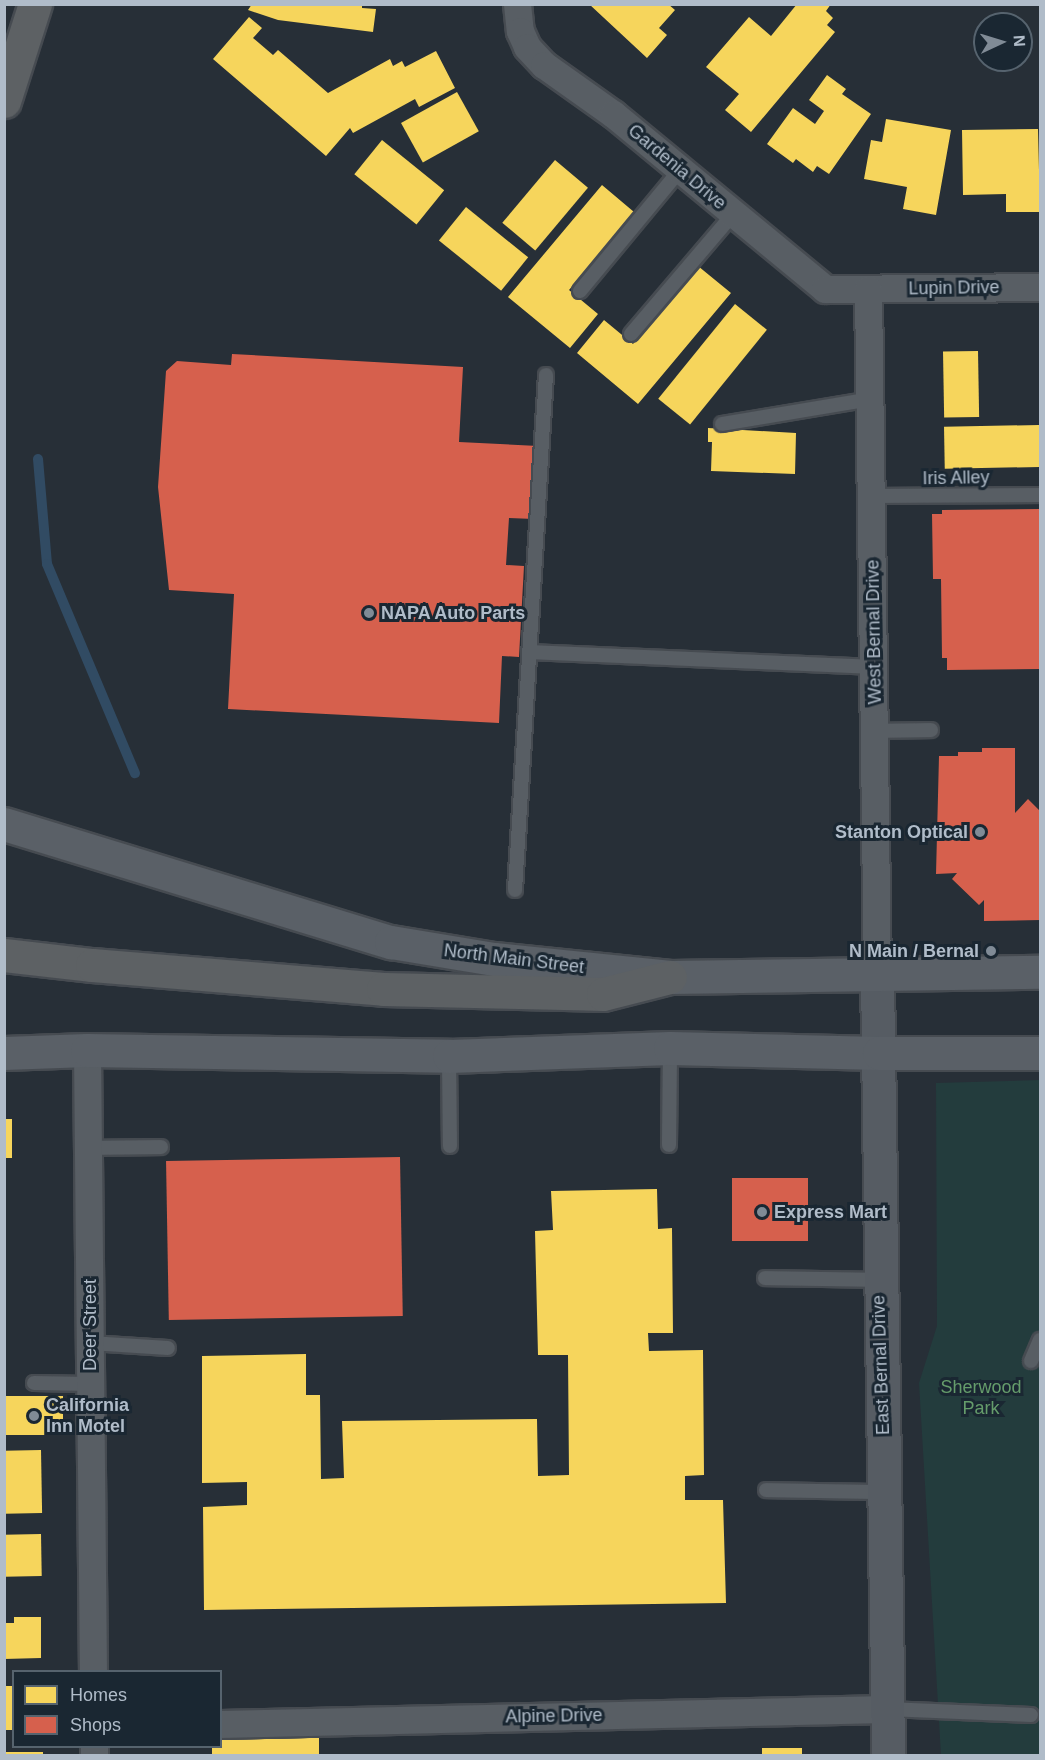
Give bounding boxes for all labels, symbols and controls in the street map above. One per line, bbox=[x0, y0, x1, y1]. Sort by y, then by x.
north arrow bbox=[973, 12, 1033, 72]
text: N bbox=[1011, 34, 1028, 47]
street label: Gardenia Drive bbox=[624, 120, 730, 214]
street label: Lupin Drive bbox=[908, 276, 1000, 300]
street label: Iris Alley bbox=[922, 467, 990, 489]
street label: West Bernal Drive bbox=[862, 559, 886, 705]
place label: NAPA Auto Parts bbox=[381, 602, 527, 624]
marker: NAPA Auto Parts bbox=[362, 606, 376, 620]
place label: Stanton Optical bbox=[835, 821, 968, 843]
marker: Stanton Optical bbox=[973, 825, 987, 839]
street label: North Main Street bbox=[443, 940, 585, 978]
place label: N Main / Bernal bbox=[849, 940, 979, 962]
marker: N Main / Bernal bbox=[984, 944, 998, 958]
place label: Express Mart bbox=[774, 1201, 887, 1223]
marker: Express Mart bbox=[755, 1205, 769, 1219]
street label: Deer Street bbox=[79, 1279, 101, 1371]
street label: East Bernal Drive bbox=[868, 1295, 894, 1435]
park label: Sherwood Park bbox=[940, 1377, 1022, 1420]
place label: California Inn Motel bbox=[46, 1395, 129, 1438]
marker: California Inn Motel bbox=[27, 1409, 41, 1423]
legend bbox=[12, 1670, 222, 1748]
text: Homes bbox=[70, 1685, 127, 1705]
street label: Alpine Drive bbox=[505, 1704, 603, 1728]
text: Shops bbox=[70, 1715, 121, 1735]

